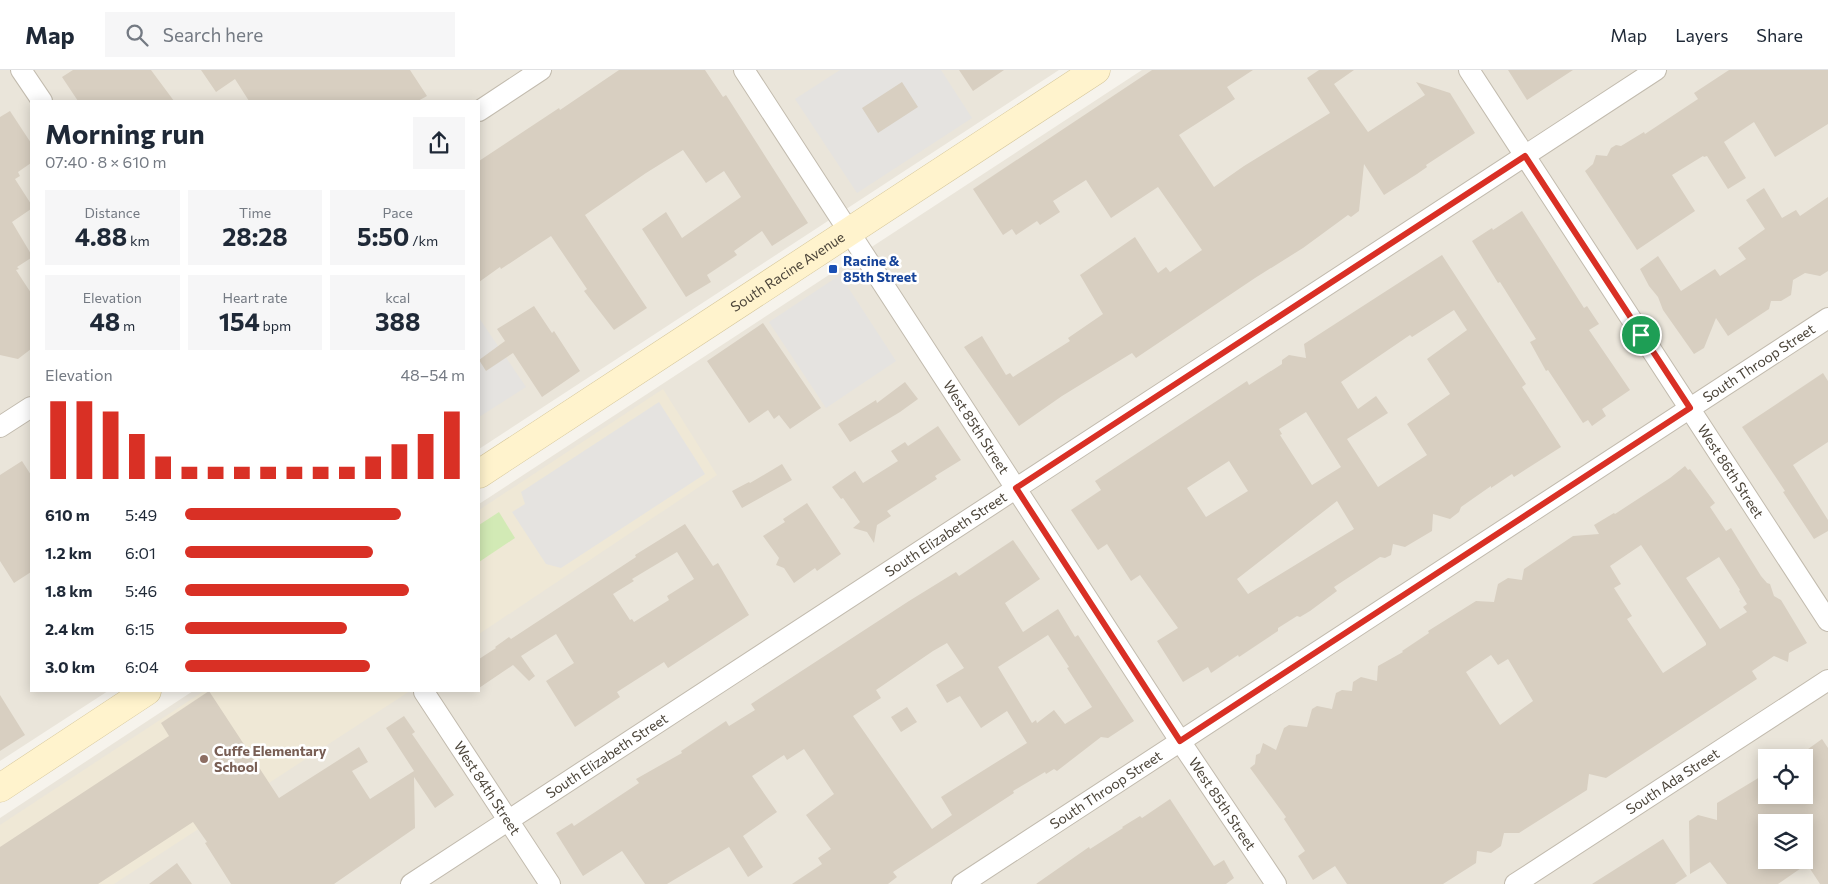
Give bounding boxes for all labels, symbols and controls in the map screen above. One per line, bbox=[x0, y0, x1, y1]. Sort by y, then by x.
search box bbox=[105, 12, 455, 57]
text: Map bbox=[25, 20, 75, 49]
icon: search bbox=[123, 21, 151, 49]
text: Search here bbox=[163, 23, 263, 46]
text: Map bbox=[1610, 24, 1647, 46]
text: Layers bbox=[1675, 24, 1728, 46]
text: Share bbox=[1756, 24, 1803, 46]
text: Morning run bbox=[45, 116, 205, 150]
button: share bbox=[413, 117, 465, 169]
text: 07:40 · 8 × 610 m bbox=[45, 152, 166, 171]
text: Distance bbox=[85, 204, 140, 221]
text: Time bbox=[239, 204, 271, 221]
text: Pace bbox=[382, 204, 413, 221]
text: 4.88 bbox=[75, 221, 127, 251]
text: 28:28 bbox=[222, 221, 288, 251]
text: 5:50 bbox=[357, 221, 410, 251]
street label: South Racine Avenue bbox=[727, 228, 848, 315]
text: km bbox=[127, 232, 150, 249]
text: /km bbox=[410, 232, 438, 249]
place label: Racine & 85th Street bbox=[843, 252, 917, 285]
marker: Racine & 85th Street bbox=[827, 263, 839, 275]
text: Elevation bbox=[83, 289, 142, 306]
text: Heart rate bbox=[222, 289, 288, 306]
text: kcal bbox=[385, 289, 410, 306]
text: 48 bbox=[89, 306, 120, 336]
text: 154 bbox=[219, 306, 260, 336]
text: 388 bbox=[375, 306, 420, 336]
pin bbox=[1620, 314, 1662, 356]
text: m bbox=[120, 317, 135, 334]
text: bpm bbox=[260, 317, 291, 334]
street label: South Throop Street bbox=[1699, 320, 1818, 406]
icon: arrive bbox=[1627, 321, 1655, 349]
text: Elevation bbox=[45, 365, 113, 384]
text: 48–54 m bbox=[400, 365, 465, 384]
street label: West 85th Street bbox=[940, 377, 1013, 477]
street label: West 86th Street bbox=[1694, 421, 1768, 521]
street label: South Elizabeth Street bbox=[881, 488, 1010, 580]
text: 610 m bbox=[45, 505, 90, 524]
text: 5:49 bbox=[125, 505, 157, 524]
text: 1.2 km bbox=[45, 543, 92, 562]
text: 6:01 bbox=[125, 543, 156, 562]
text: 1.8 km bbox=[45, 581, 92, 600]
text: 5:46 bbox=[125, 581, 157, 600]
text: 2.4 km bbox=[45, 619, 94, 638]
text: 6:15 bbox=[125, 619, 155, 638]
text: 3.0 km bbox=[45, 657, 95, 676]
text: 6:04 bbox=[125, 657, 159, 676]
street label: South Elizabeth Street bbox=[542, 709, 671, 802]
street label: West 84th Street bbox=[451, 738, 525, 838]
place label: Cuffe Elementary School bbox=[214, 742, 327, 775]
street label: South Ada Street bbox=[1622, 744, 1722, 818]
street label: South Throop Street bbox=[1046, 747, 1165, 832]
map controls bbox=[1758, 749, 1813, 869]
button: locate bbox=[1758, 749, 1813, 804]
marker: Cuffe Elementary School bbox=[198, 753, 210, 765]
street label: West 85th Street bbox=[1185, 754, 1260, 853]
button: layers bbox=[1758, 814, 1813, 869]

